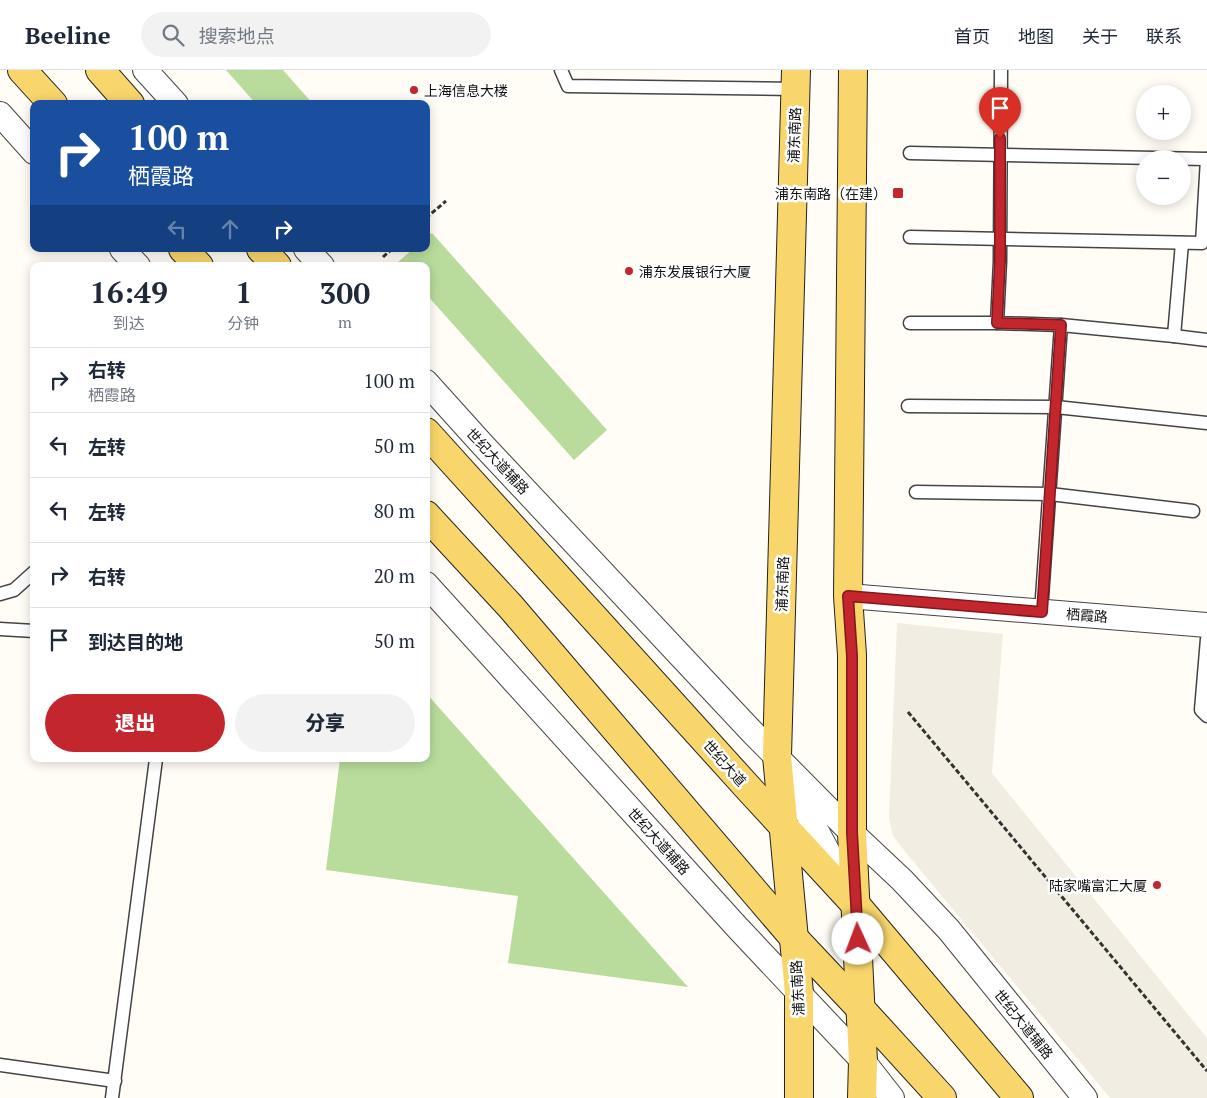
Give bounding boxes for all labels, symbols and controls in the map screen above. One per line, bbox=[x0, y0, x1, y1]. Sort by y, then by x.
search box bbox=[141, 12, 491, 57]
text: Beeline bbox=[25, 19, 111, 51]
icon: search bbox=[159, 21, 187, 49]
text: 搜索地点 bbox=[199, 23, 275, 48]
text: 首页 bbox=[954, 24, 990, 48]
text: 地图 bbox=[1018, 24, 1054, 48]
text: 关于 bbox=[1082, 24, 1118, 48]
text: 联系 bbox=[1146, 24, 1182, 48]
place label: 上海信息大楼 bbox=[424, 81, 508, 100]
marker: 上海信息大楼 bbox=[408, 84, 420, 96]
map controls bbox=[1136, 85, 1191, 205]
button: + bbox=[1136, 85, 1191, 140]
pin bbox=[979, 87, 1021, 138]
icon: arrive bbox=[986, 94, 1014, 122]
street label: 浦东南路 bbox=[784, 107, 804, 163]
text: 100 m bbox=[128, 114, 229, 160]
icon: right bbox=[45, 120, 110, 185]
button: − bbox=[1136, 150, 1191, 205]
text: 栖霞路 bbox=[128, 161, 194, 190]
place label: 浦东南路（在建） bbox=[775, 184, 887, 203]
marker: 浦东南路（在建） bbox=[891, 186, 905, 200]
icon: left bbox=[163, 215, 191, 243]
icon: ahead bbox=[216, 215, 244, 243]
icon: right bbox=[269, 215, 297, 243]
place label: 浦东发展银行大厦 bbox=[639, 262, 751, 281]
marker: 浦东发展银行大厦 bbox=[623, 265, 635, 277]
text: 16:49 bbox=[90, 272, 168, 312]
text: 1 bbox=[235, 272, 252, 312]
text: 300 bbox=[319, 273, 370, 313]
text: m bbox=[338, 311, 352, 333]
text: 到达 bbox=[113, 312, 145, 334]
text: 分钟 bbox=[228, 312, 260, 334]
text: 右转 bbox=[88, 357, 126, 382]
icon: right bbox=[45, 366, 73, 394]
text: 100 m bbox=[364, 368, 415, 393]
text: 栖霞路 bbox=[88, 384, 136, 406]
street label: 世纪大道辅路 bbox=[462, 424, 534, 498]
icon: left bbox=[45, 431, 73, 459]
text: 50 m bbox=[374, 433, 415, 458]
text: 左转 bbox=[88, 434, 126, 459]
icon: left bbox=[45, 496, 73, 524]
text: 80 m bbox=[374, 498, 415, 523]
text: 左转 bbox=[88, 499, 126, 524]
street label: 浦东南路 bbox=[772, 556, 792, 612]
icon: right bbox=[45, 561, 73, 589]
text: 20 m bbox=[374, 563, 415, 588]
text: 右转 bbox=[88, 564, 126, 589]
street label: 栖霞路 bbox=[1065, 604, 1109, 626]
icon: arrive bbox=[45, 626, 73, 654]
text: 50 m bbox=[374, 628, 415, 653]
text: 到达目的地 bbox=[88, 629, 183, 654]
button: 退出 bbox=[45, 694, 225, 752]
button: 分享 bbox=[235, 694, 415, 752]
street label: 世纪大道 bbox=[699, 736, 751, 790]
street label: 世纪大道辅路 bbox=[624, 803, 694, 879]
place label: 陆家嘴富汇大厦 bbox=[1049, 876, 1147, 895]
marker: 陆家嘴富汇大厦 bbox=[1151, 879, 1163, 891]
position arrow bbox=[831, 912, 883, 964]
street label: 浦东南路 bbox=[786, 960, 808, 1016]
street label: 世纪大道辅路 bbox=[990, 985, 1058, 1063]

